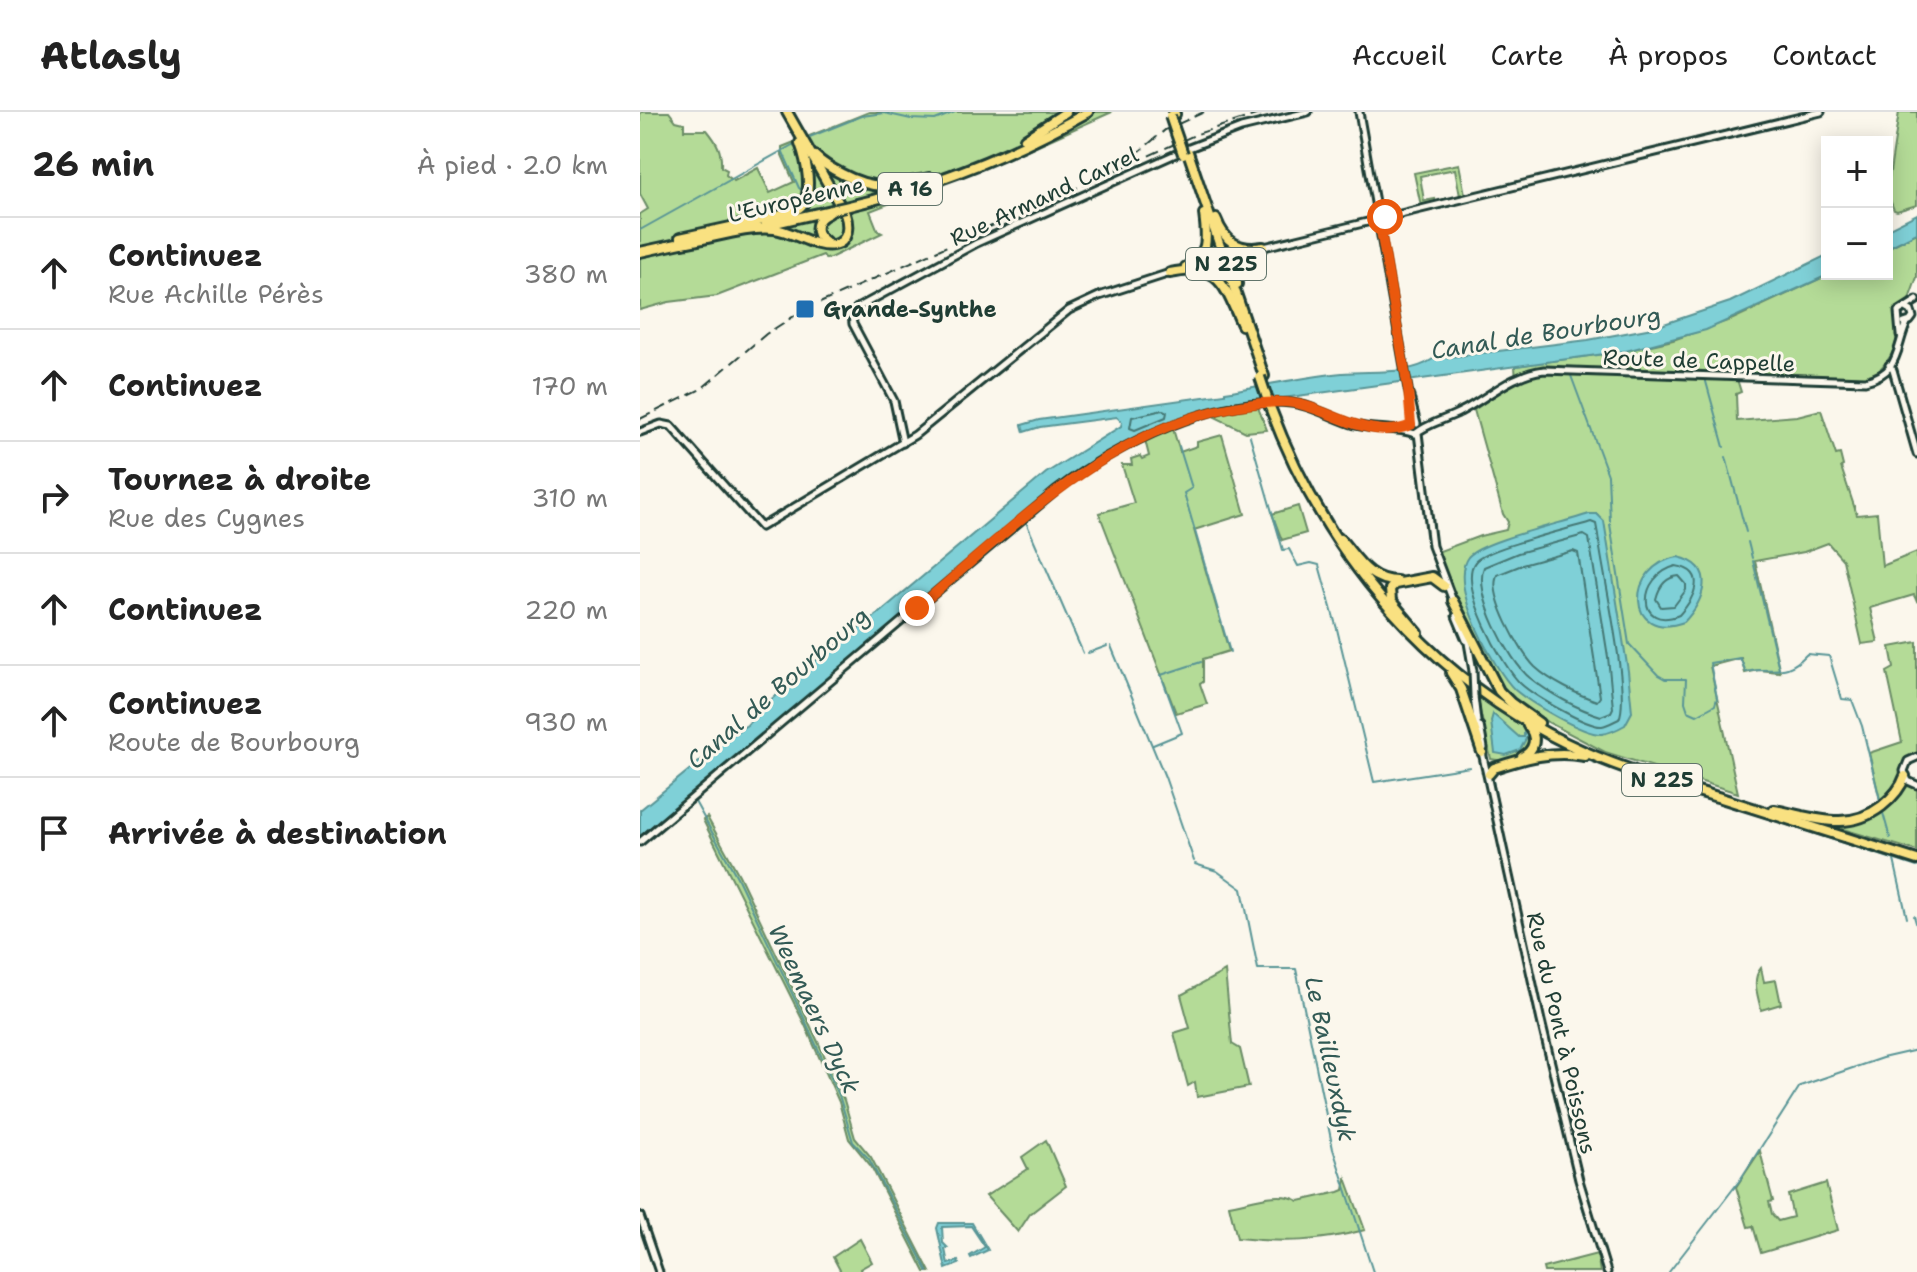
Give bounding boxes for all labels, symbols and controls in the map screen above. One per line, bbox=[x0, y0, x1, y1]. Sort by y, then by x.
text: Atlasly bbox=[40, 30, 182, 81]
text: Accueil bbox=[1352, 36, 1446, 74]
text: Carte bbox=[1490, 36, 1564, 74]
text: À propos bbox=[1608, 36, 1728, 74]
text: Contact bbox=[1772, 36, 1877, 74]
map controls bbox=[1821, 136, 1893, 280]
button: + bbox=[1821, 136, 1893, 208]
street label: Rue Armand Carrel bbox=[945, 140, 1143, 253]
text: 26 min bbox=[32, 141, 154, 187]
text: À pied · 2.0 km bbox=[417, 147, 608, 182]
street label: L'Européenne bbox=[725, 170, 867, 229]
road number: A 16 bbox=[878, 173, 942, 205]
route start bbox=[1367, 199, 1403, 235]
button: − bbox=[1821, 208, 1893, 280]
text: Continuez bbox=[108, 235, 263, 276]
road number: N 225 bbox=[1186, 248, 1266, 280]
icon: ahead bbox=[32, 251, 76, 295]
text: 380 m bbox=[523, 256, 608, 291]
text: Rue Achille Pérès bbox=[108, 276, 324, 311]
place label: Grande-Synthe bbox=[823, 295, 997, 324]
marker: Grande-Synthe bbox=[794, 298, 816, 320]
water label: Canal de Bourbourg bbox=[1429, 299, 1663, 367]
street label: Route de Cappelle bbox=[1602, 343, 1796, 378]
icon: ahead bbox=[32, 363, 76, 407]
text: Continuez bbox=[108, 365, 263, 406]
text: 170 m bbox=[531, 368, 608, 403]
text: Tournez à droite bbox=[108, 459, 371, 500]
icon: right bbox=[32, 475, 76, 519]
text: 310 m bbox=[532, 480, 608, 515]
text: Rue des Cygnes bbox=[108, 500, 305, 535]
icon: ahead bbox=[32, 587, 76, 631]
text: Continuez bbox=[108, 589, 263, 630]
route end bbox=[899, 590, 935, 626]
text: 220 m bbox=[524, 592, 608, 627]
water label: Canal de Bourbourg bbox=[680, 600, 876, 776]
text: Continuez bbox=[108, 683, 263, 724]
icon: ahead bbox=[32, 699, 76, 743]
text: 930 m bbox=[524, 704, 608, 739]
text: Route de Bourbourg bbox=[108, 724, 360, 759]
road number: N 225 bbox=[1622, 764, 1702, 796]
icon: arrive bbox=[32, 811, 76, 855]
text: Arrivée à destination bbox=[108, 813, 447, 854]
street label: Rue du Pont à Poissons bbox=[1520, 909, 1603, 1157]
water label: Weemaers Dyck bbox=[761, 919, 868, 1099]
water label: Le Bailleuxdyk bbox=[1297, 973, 1363, 1145]

